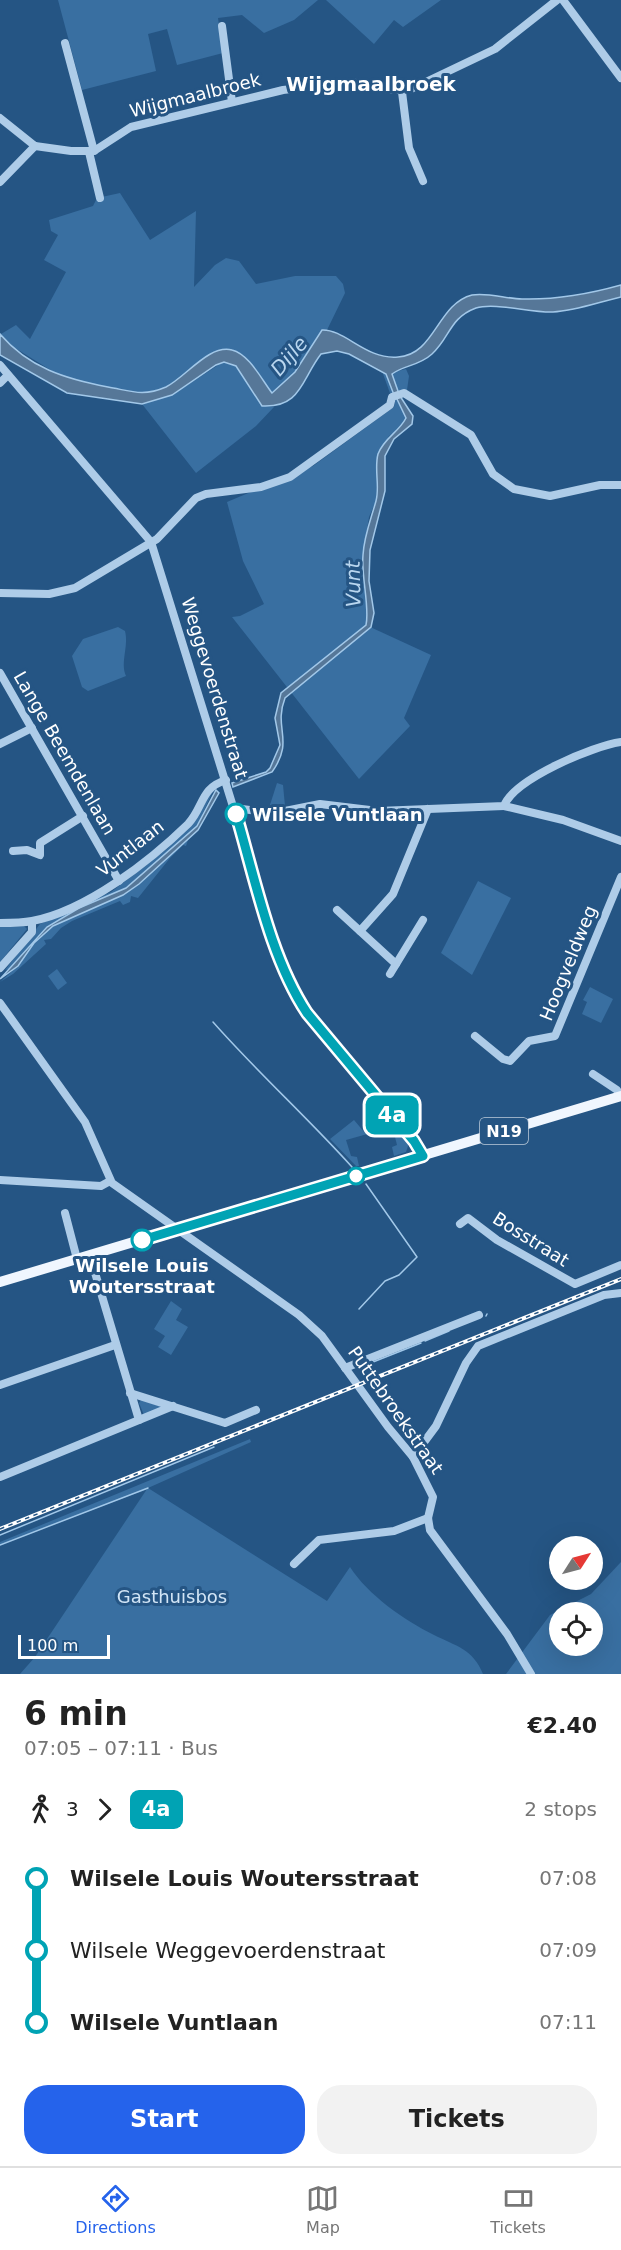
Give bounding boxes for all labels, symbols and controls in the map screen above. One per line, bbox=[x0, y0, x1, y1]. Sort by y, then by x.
street label: Wijgmaalbroek bbox=[127, 68, 263, 121]
district label: Wijgmaalbroek bbox=[286, 72, 456, 96]
water label: Dijle bbox=[265, 331, 313, 381]
water label: Vunt bbox=[341, 559, 365, 607]
street label: Weggevoerdenstraat bbox=[177, 595, 253, 781]
street label: Lange Beemdenlaan bbox=[10, 668, 120, 838]
marker: Wilsele Vuntlaan bbox=[225, 803, 247, 825]
place label: Wilsele Vuntlaan bbox=[252, 804, 423, 825]
street label: Vuntlaan bbox=[92, 815, 168, 881]
street label: Hoogveldweg bbox=[535, 902, 601, 1024]
line badge: 4a bbox=[365, 1096, 419, 1134]
text: 4a bbox=[378, 1103, 406, 1127]
road number: N19 bbox=[480, 1118, 528, 1144]
unlabelled marker bbox=[347, 1167, 365, 1185]
street label: Bosstraat bbox=[489, 1207, 573, 1271]
marker: Wilsele Louis Woutersstraat bbox=[131, 1229, 153, 1251]
place label: Wilsele Louis Woutersstraat bbox=[69, 1255, 215, 1297]
street label: Puttebroekstraat bbox=[344, 1342, 448, 1478]
north arrow bbox=[549, 1536, 603, 1590]
map controls bbox=[549, 1536, 603, 1656]
park label: Gasthuisbos bbox=[117, 1586, 227, 1607]
button: locate bbox=[549, 1602, 603, 1656]
scale bar bbox=[18, 1632, 110, 1660]
text: 100 m bbox=[27, 1636, 78, 1655]
text: 6 min bbox=[24, 1694, 128, 1733]
text: €2.40 bbox=[527, 1713, 597, 1738]
text: 07:05 – 07:11 · Bus bbox=[24, 1736, 218, 1760]
icon: walk bbox=[24, 1793, 57, 1826]
icon: forward bbox=[88, 1793, 121, 1826]
text: 3 bbox=[66, 1797, 79, 1821]
text: 4a bbox=[142, 1797, 171, 1821]
text: 2 stops bbox=[524, 1797, 597, 1821]
text: Wilsele Louis Woutersstraat bbox=[70, 1866, 419, 1891]
text: 07:08 bbox=[539, 1866, 597, 1890]
text: Wilsele Weggevoerdenstraat bbox=[70, 1938, 385, 1963]
text: 07:09 bbox=[539, 1938, 597, 1962]
text: Wilsele Vuntlaan bbox=[70, 2010, 278, 2035]
text: 07:11 bbox=[539, 2010, 597, 2034]
button: Start bbox=[24, 2085, 305, 2154]
button: Tickets bbox=[317, 2085, 597, 2154]
tab: Directions bbox=[75, 2182, 156, 2237]
tab: Map bbox=[306, 2182, 340, 2237]
tab: Tickets bbox=[490, 2182, 546, 2237]

